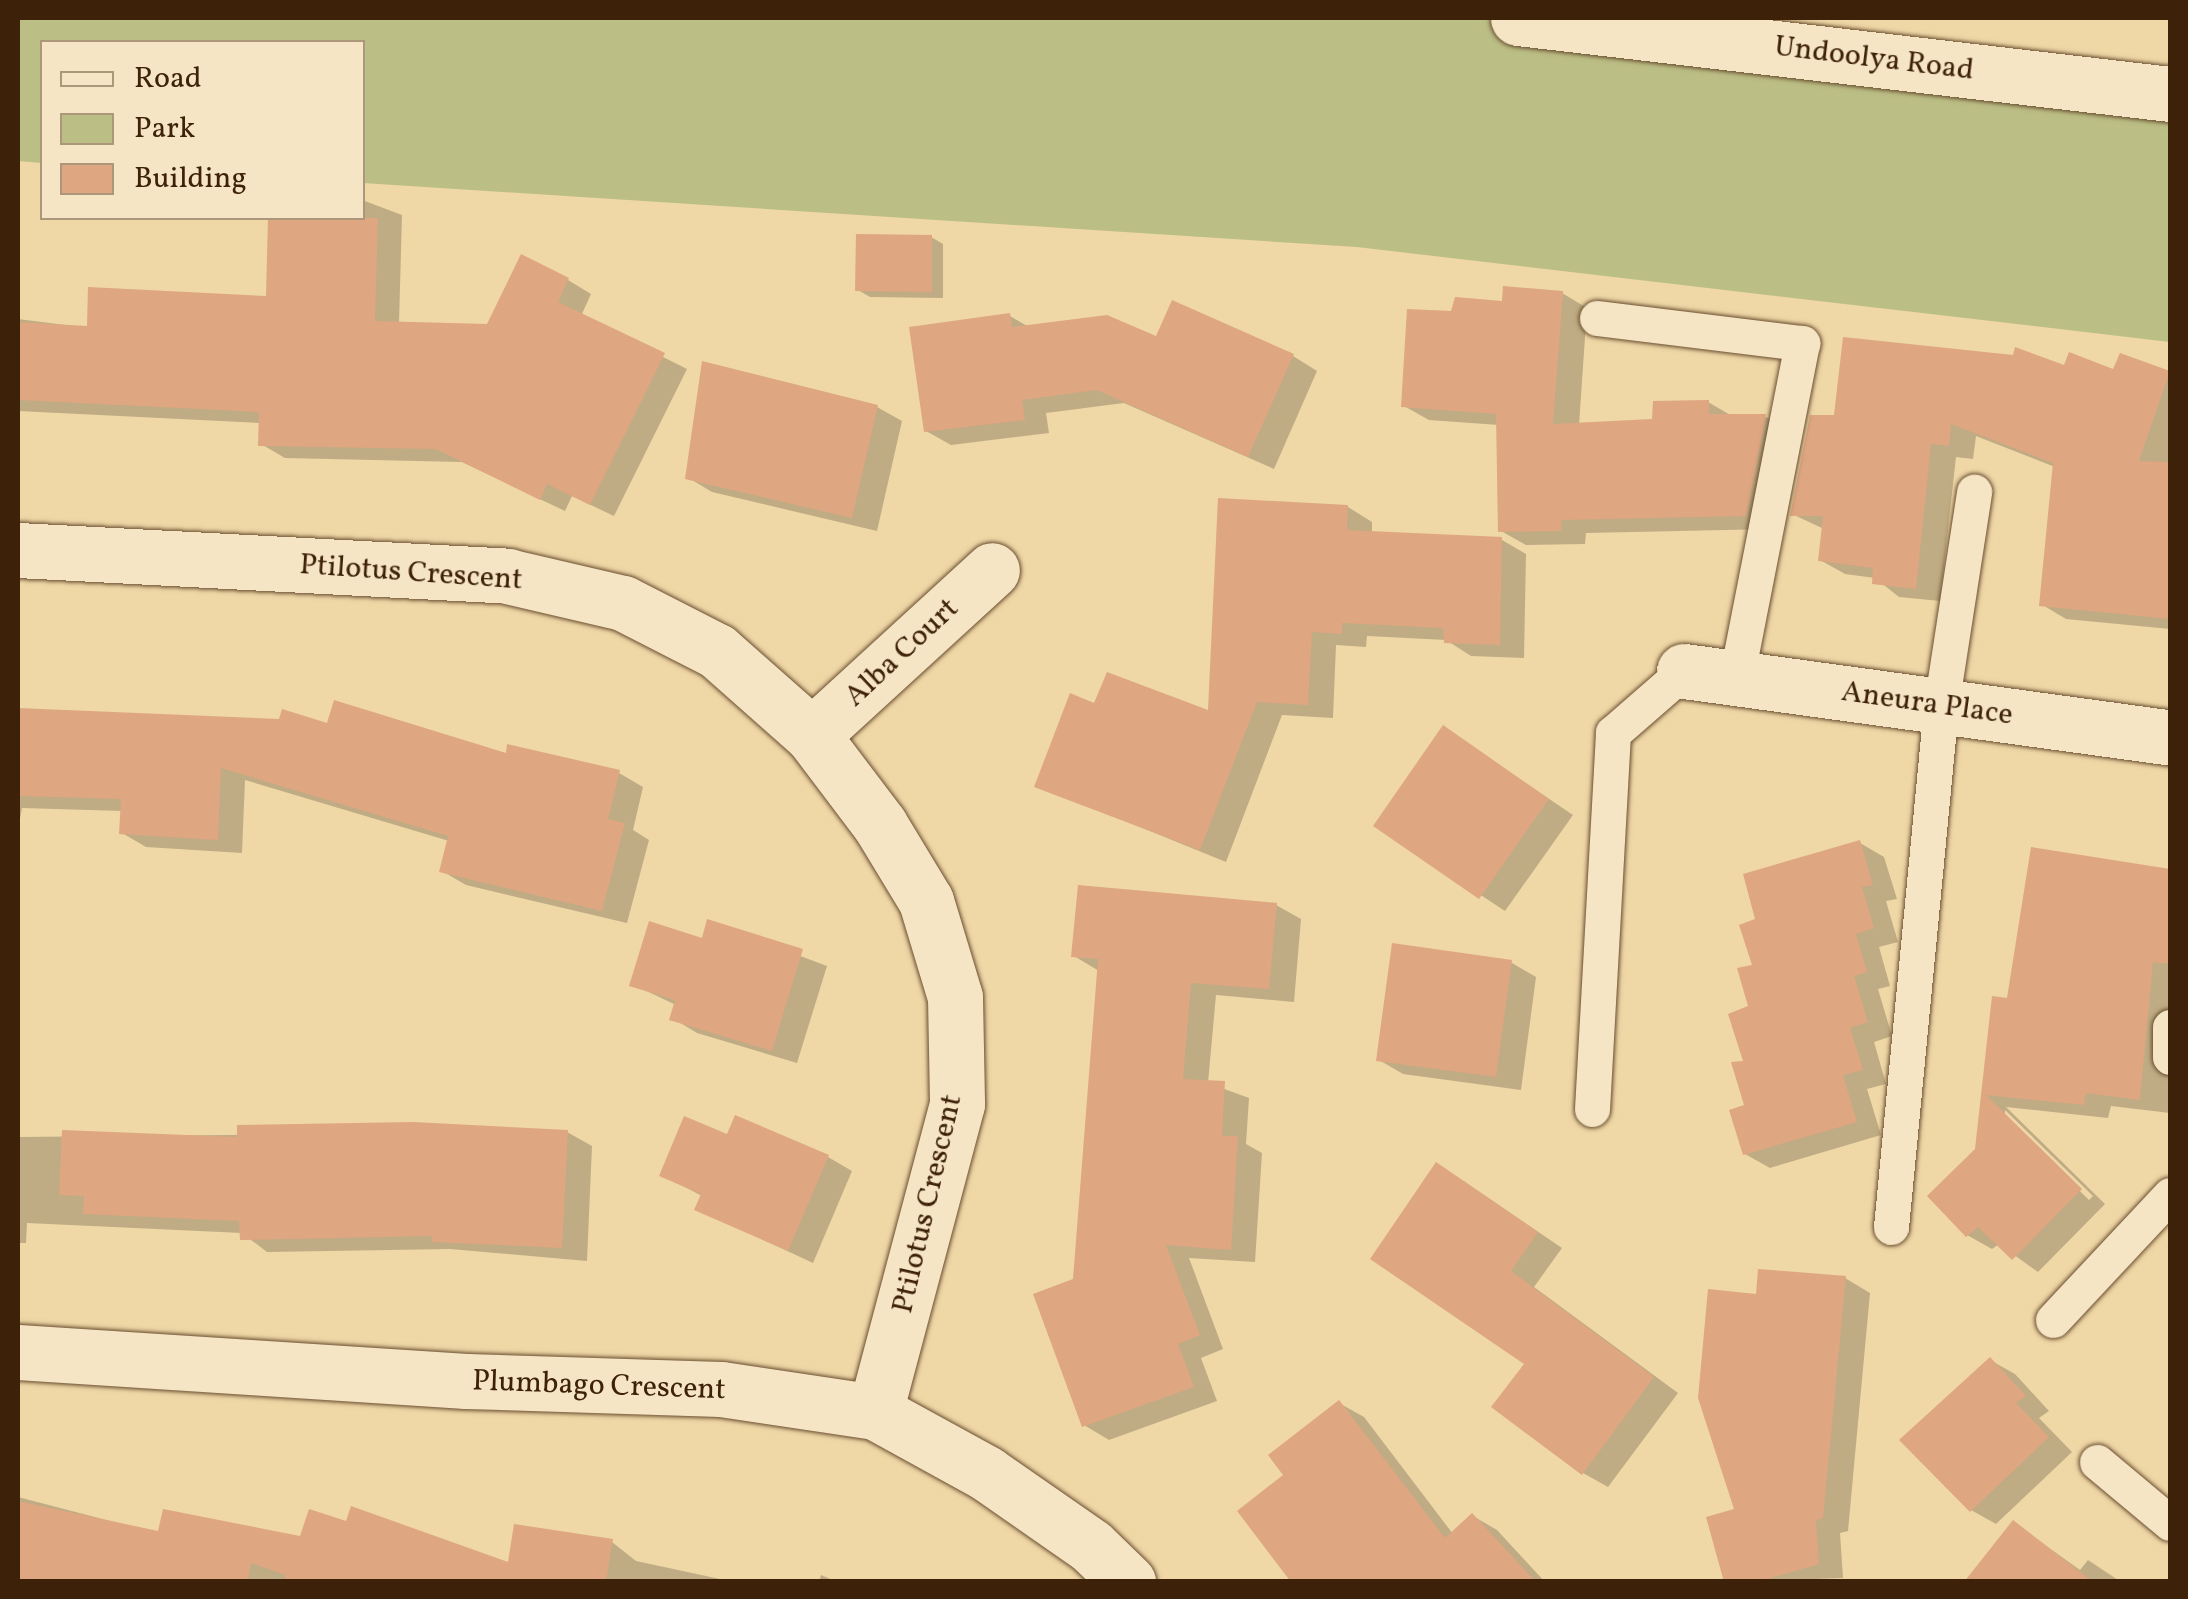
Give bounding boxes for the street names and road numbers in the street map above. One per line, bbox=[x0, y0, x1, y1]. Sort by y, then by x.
street label: Undoolya Road bbox=[1772, 29, 1976, 89]
street label: Ptilotus Crescent bbox=[298, 547, 524, 599]
street label: Alba Court bbox=[837, 591, 967, 715]
street label: Aneura Place bbox=[1839, 674, 2015, 734]
street label: Ptilotus Crescent bbox=[885, 1091, 971, 1317]
street label: Plumbago Crescent bbox=[472, 1364, 726, 1408]

